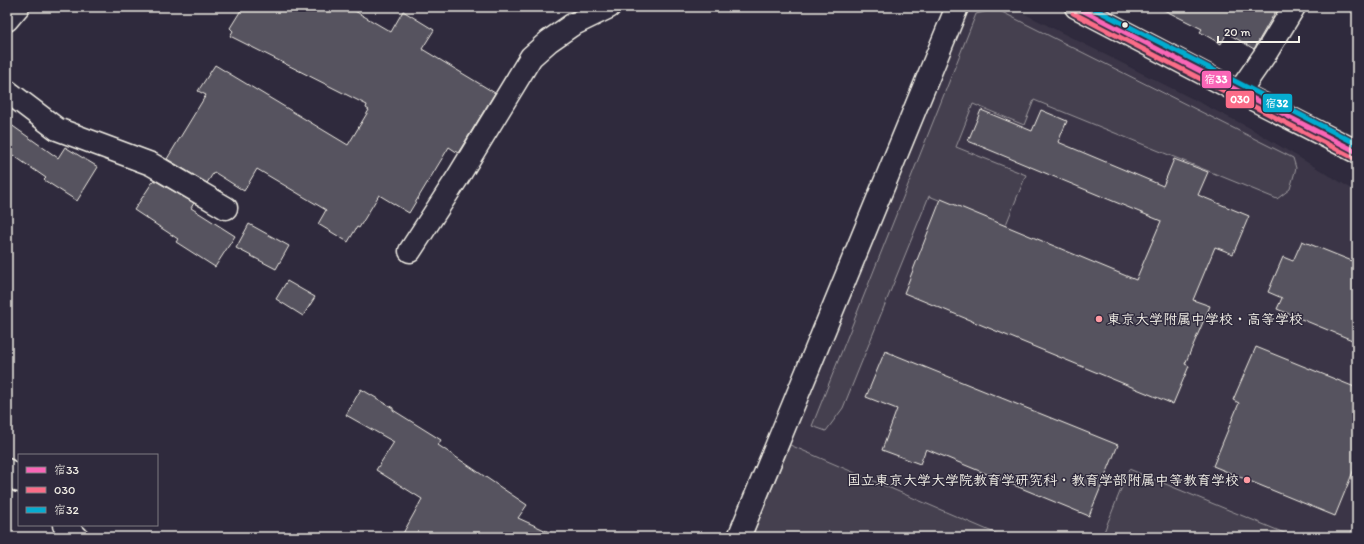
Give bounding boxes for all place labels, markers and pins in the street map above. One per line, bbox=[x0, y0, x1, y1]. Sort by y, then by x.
unlabelled marker bbox=[1120, 20, 1130, 30]
place label: 東京大学附属中学校・高等学校 bbox=[1107, 311, 1303, 328]
marker: 東京大学附属中学校・高等学校 bbox=[1094, 314, 1104, 324]
place label: 国立東京大学大学院教育学研究科・教育学部附属中等教育学校 bbox=[847, 472, 1239, 489]
marker: 国立東京大学大学院教育学研究科・教育学部附属中等教育学校 bbox=[1242, 475, 1252, 485]

